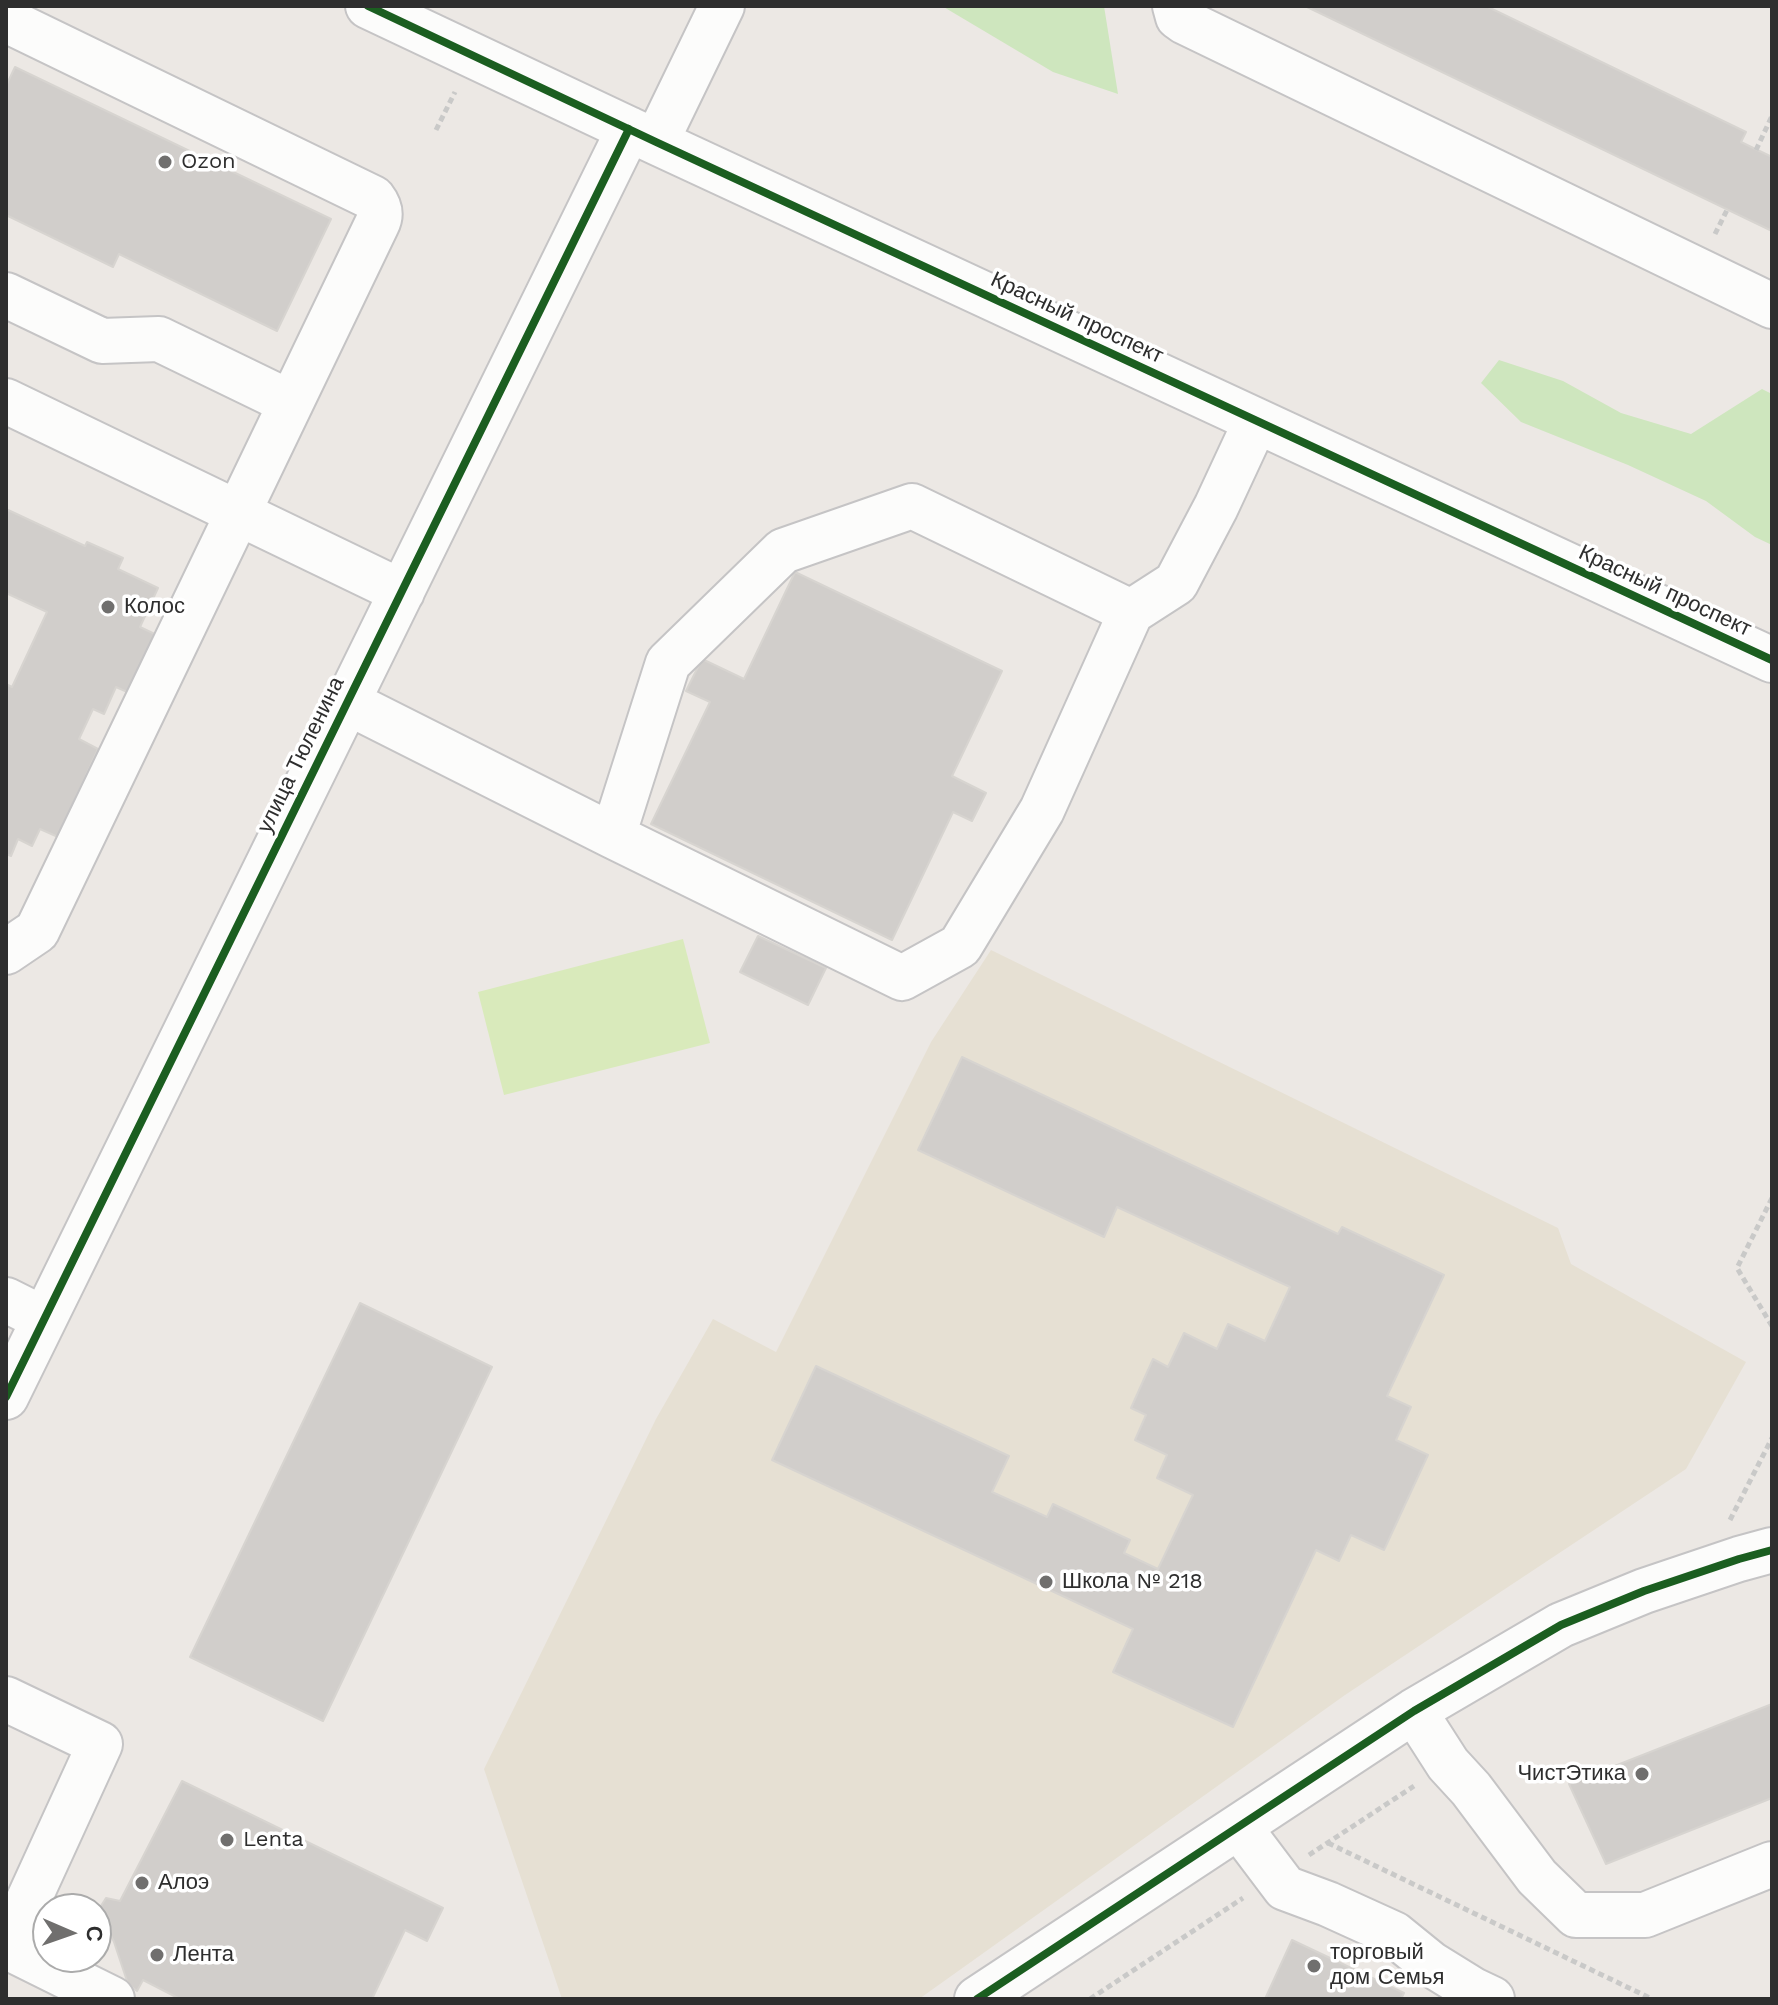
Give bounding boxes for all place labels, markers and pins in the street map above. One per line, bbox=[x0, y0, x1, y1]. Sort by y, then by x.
place label: Ozon bbox=[181, 149, 236, 175]
marker: Ozon bbox=[156, 153, 174, 171]
place label: Колос bbox=[124, 594, 185, 620]
marker: Колос bbox=[99, 598, 117, 616]
place label: Школа № 218 bbox=[1062, 1569, 1203, 1595]
marker: Школа № 218 bbox=[1037, 1573, 1055, 1591]
place label: ЧистЭтика bbox=[1517, 1761, 1626, 1787]
marker: ЧистЭтика bbox=[1633, 1765, 1651, 1783]
place label: Lenta bbox=[243, 1827, 304, 1853]
marker: Lenta bbox=[218, 1831, 236, 1849]
place label: Алоэ bbox=[158, 1870, 209, 1896]
marker: Алоэ bbox=[133, 1874, 151, 1892]
place label: торговый дом Семья bbox=[1330, 1940, 1444, 1992]
place label: Лента bbox=[173, 1942, 234, 1968]
marker: Лента bbox=[148, 1946, 166, 1964]
marker: торговый дом Семья bbox=[1305, 1957, 1323, 1975]

